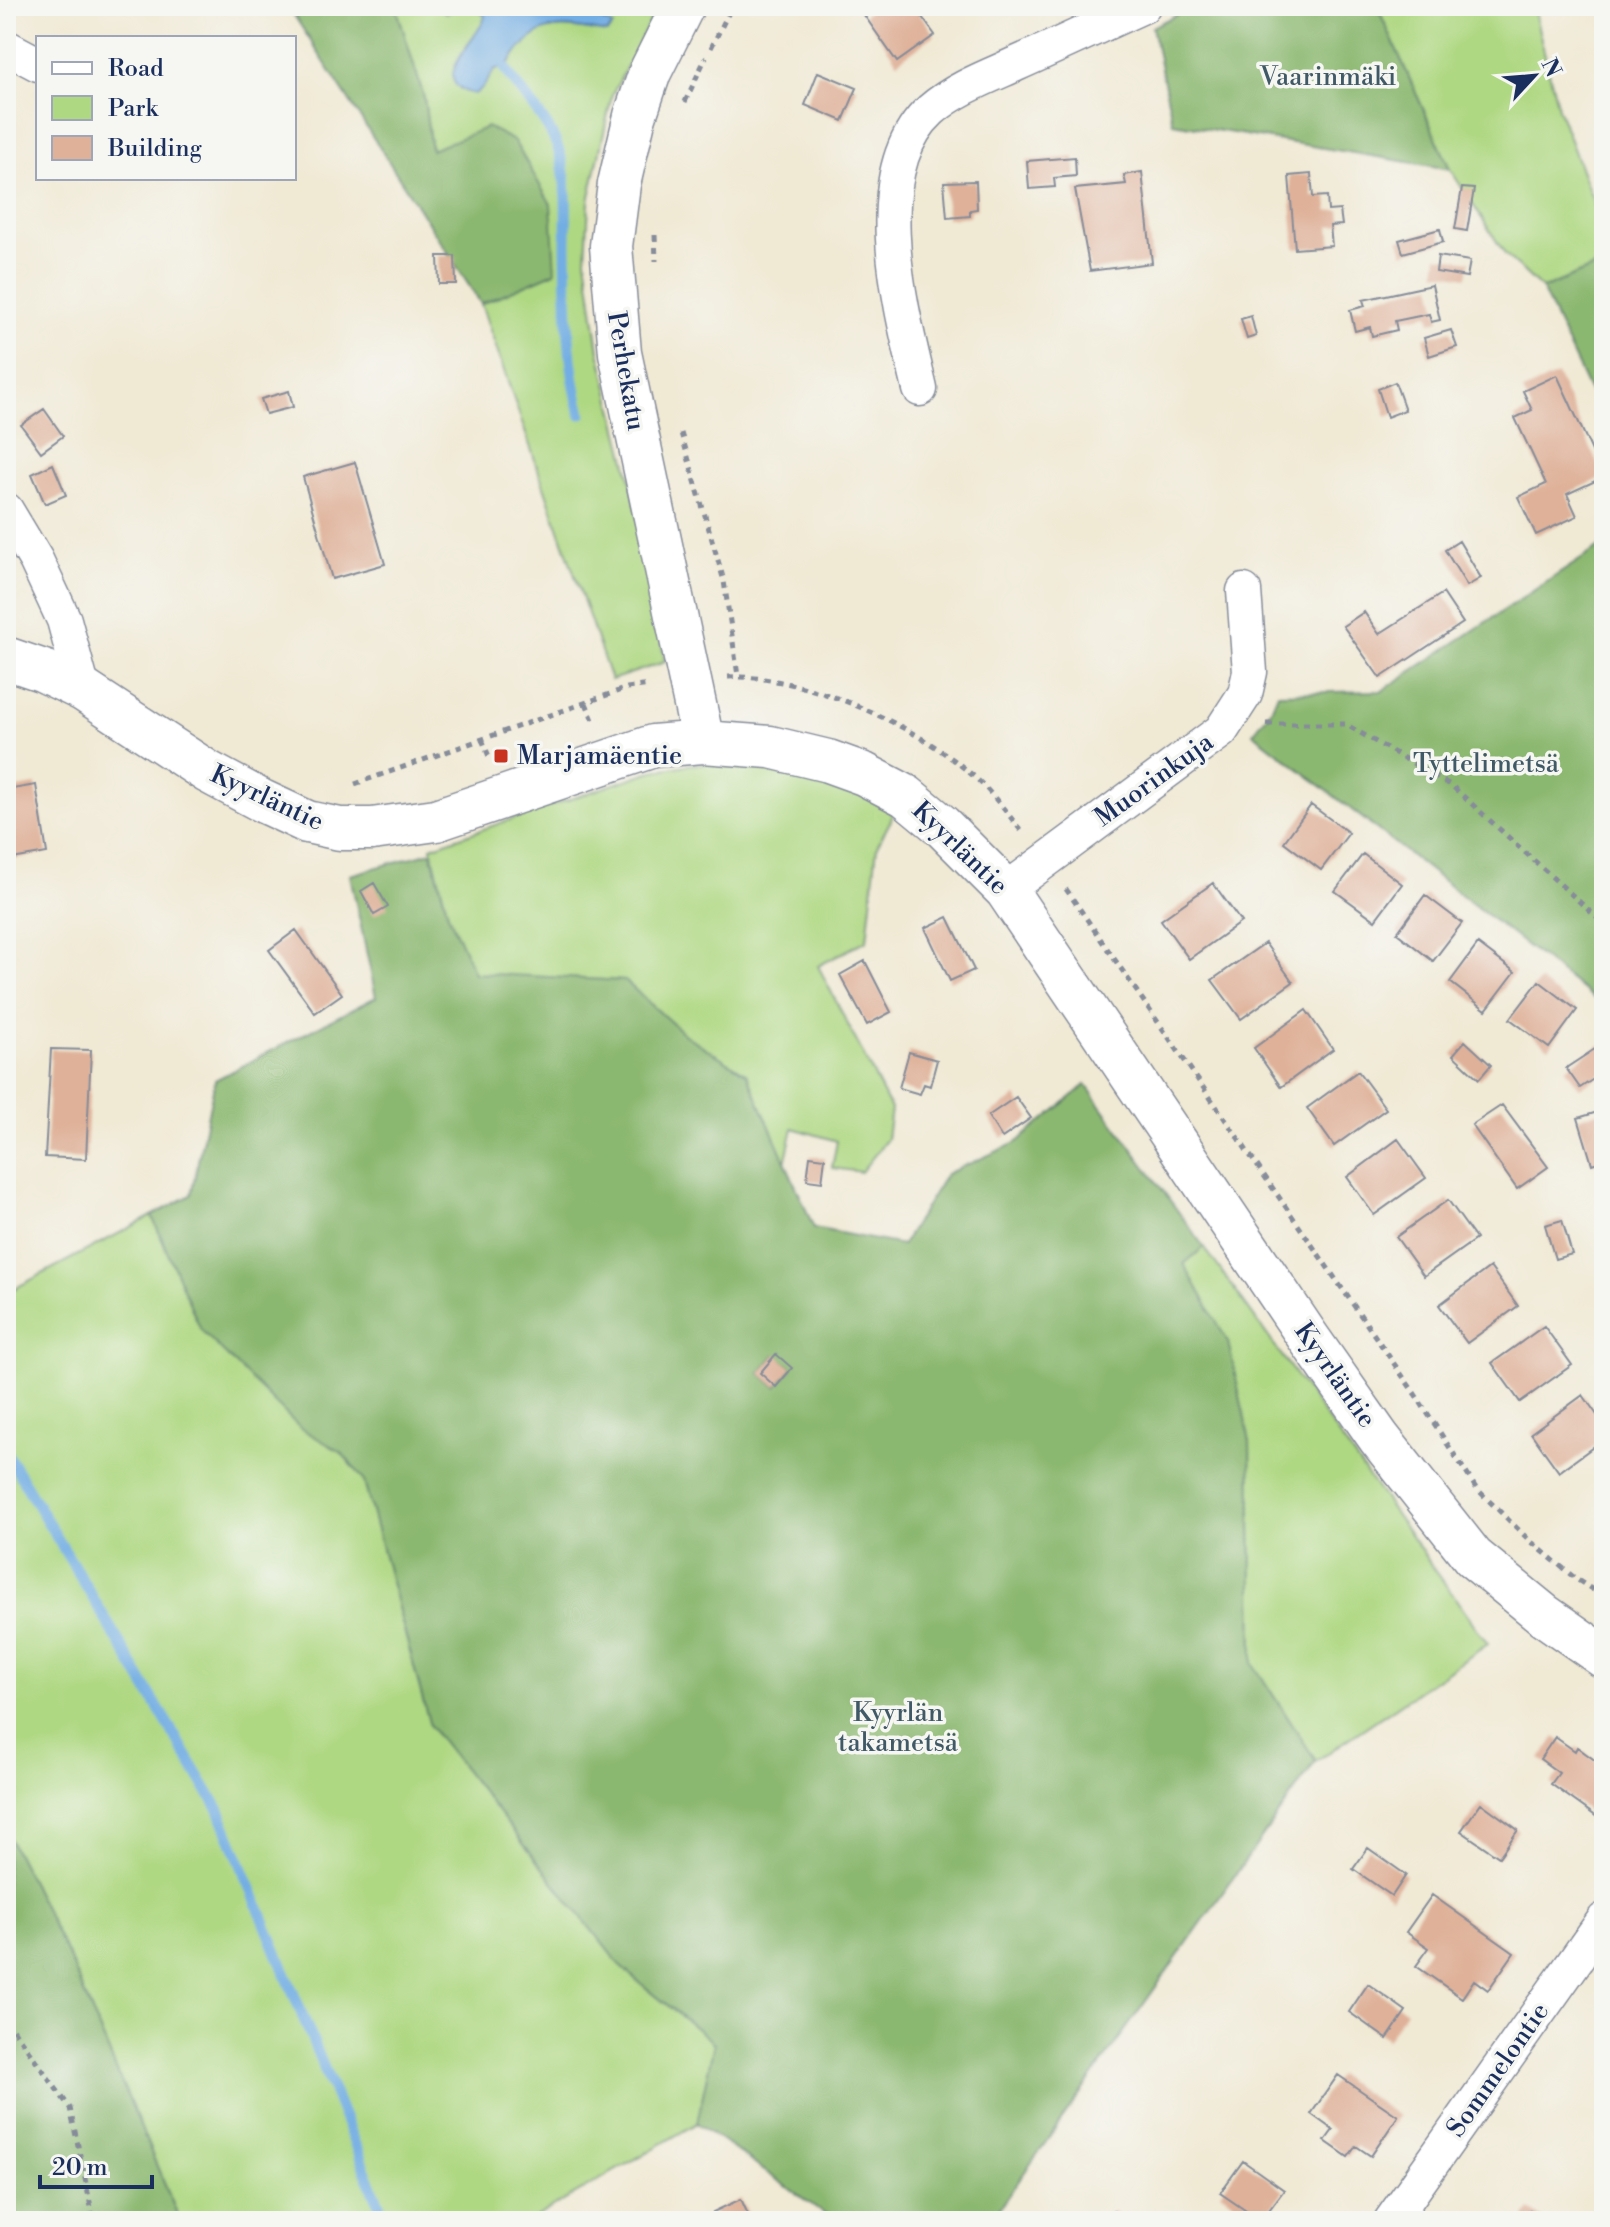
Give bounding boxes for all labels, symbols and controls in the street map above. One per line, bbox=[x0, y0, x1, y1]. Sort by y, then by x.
legend bbox=[36, 36, 296, 180]
north arrow bbox=[1494, 36, 1574, 116]
text: Road bbox=[108, 54, 164, 84]
text: N bbox=[1535, 54, 1567, 82]
park label: Vaarinmäki bbox=[1259, 61, 1396, 93]
text: Park bbox=[108, 94, 159, 124]
text: Building bbox=[107, 134, 202, 164]
street label: Perhekatu bbox=[600, 309, 652, 433]
street label: Muorinkuja bbox=[1088, 726, 1220, 834]
place label: Marjamäentie bbox=[517, 740, 682, 772]
marker: Marjamäentie bbox=[492, 747, 510, 765]
park label: Tyttelimetsä bbox=[1413, 748, 1560, 780]
street label: Kyyrläntie bbox=[205, 758, 329, 838]
street label: Kyyrläntie bbox=[905, 794, 1015, 902]
street label: Kyyrläntie bbox=[1287, 1316, 1383, 1434]
park label: Kyyrlän takametsä bbox=[838, 1697, 959, 1759]
street label: Sommelontie bbox=[1440, 1997, 1556, 2143]
scale bar bbox=[40, 2139, 152, 2189]
text: 20 m bbox=[52, 2153, 108, 2183]

